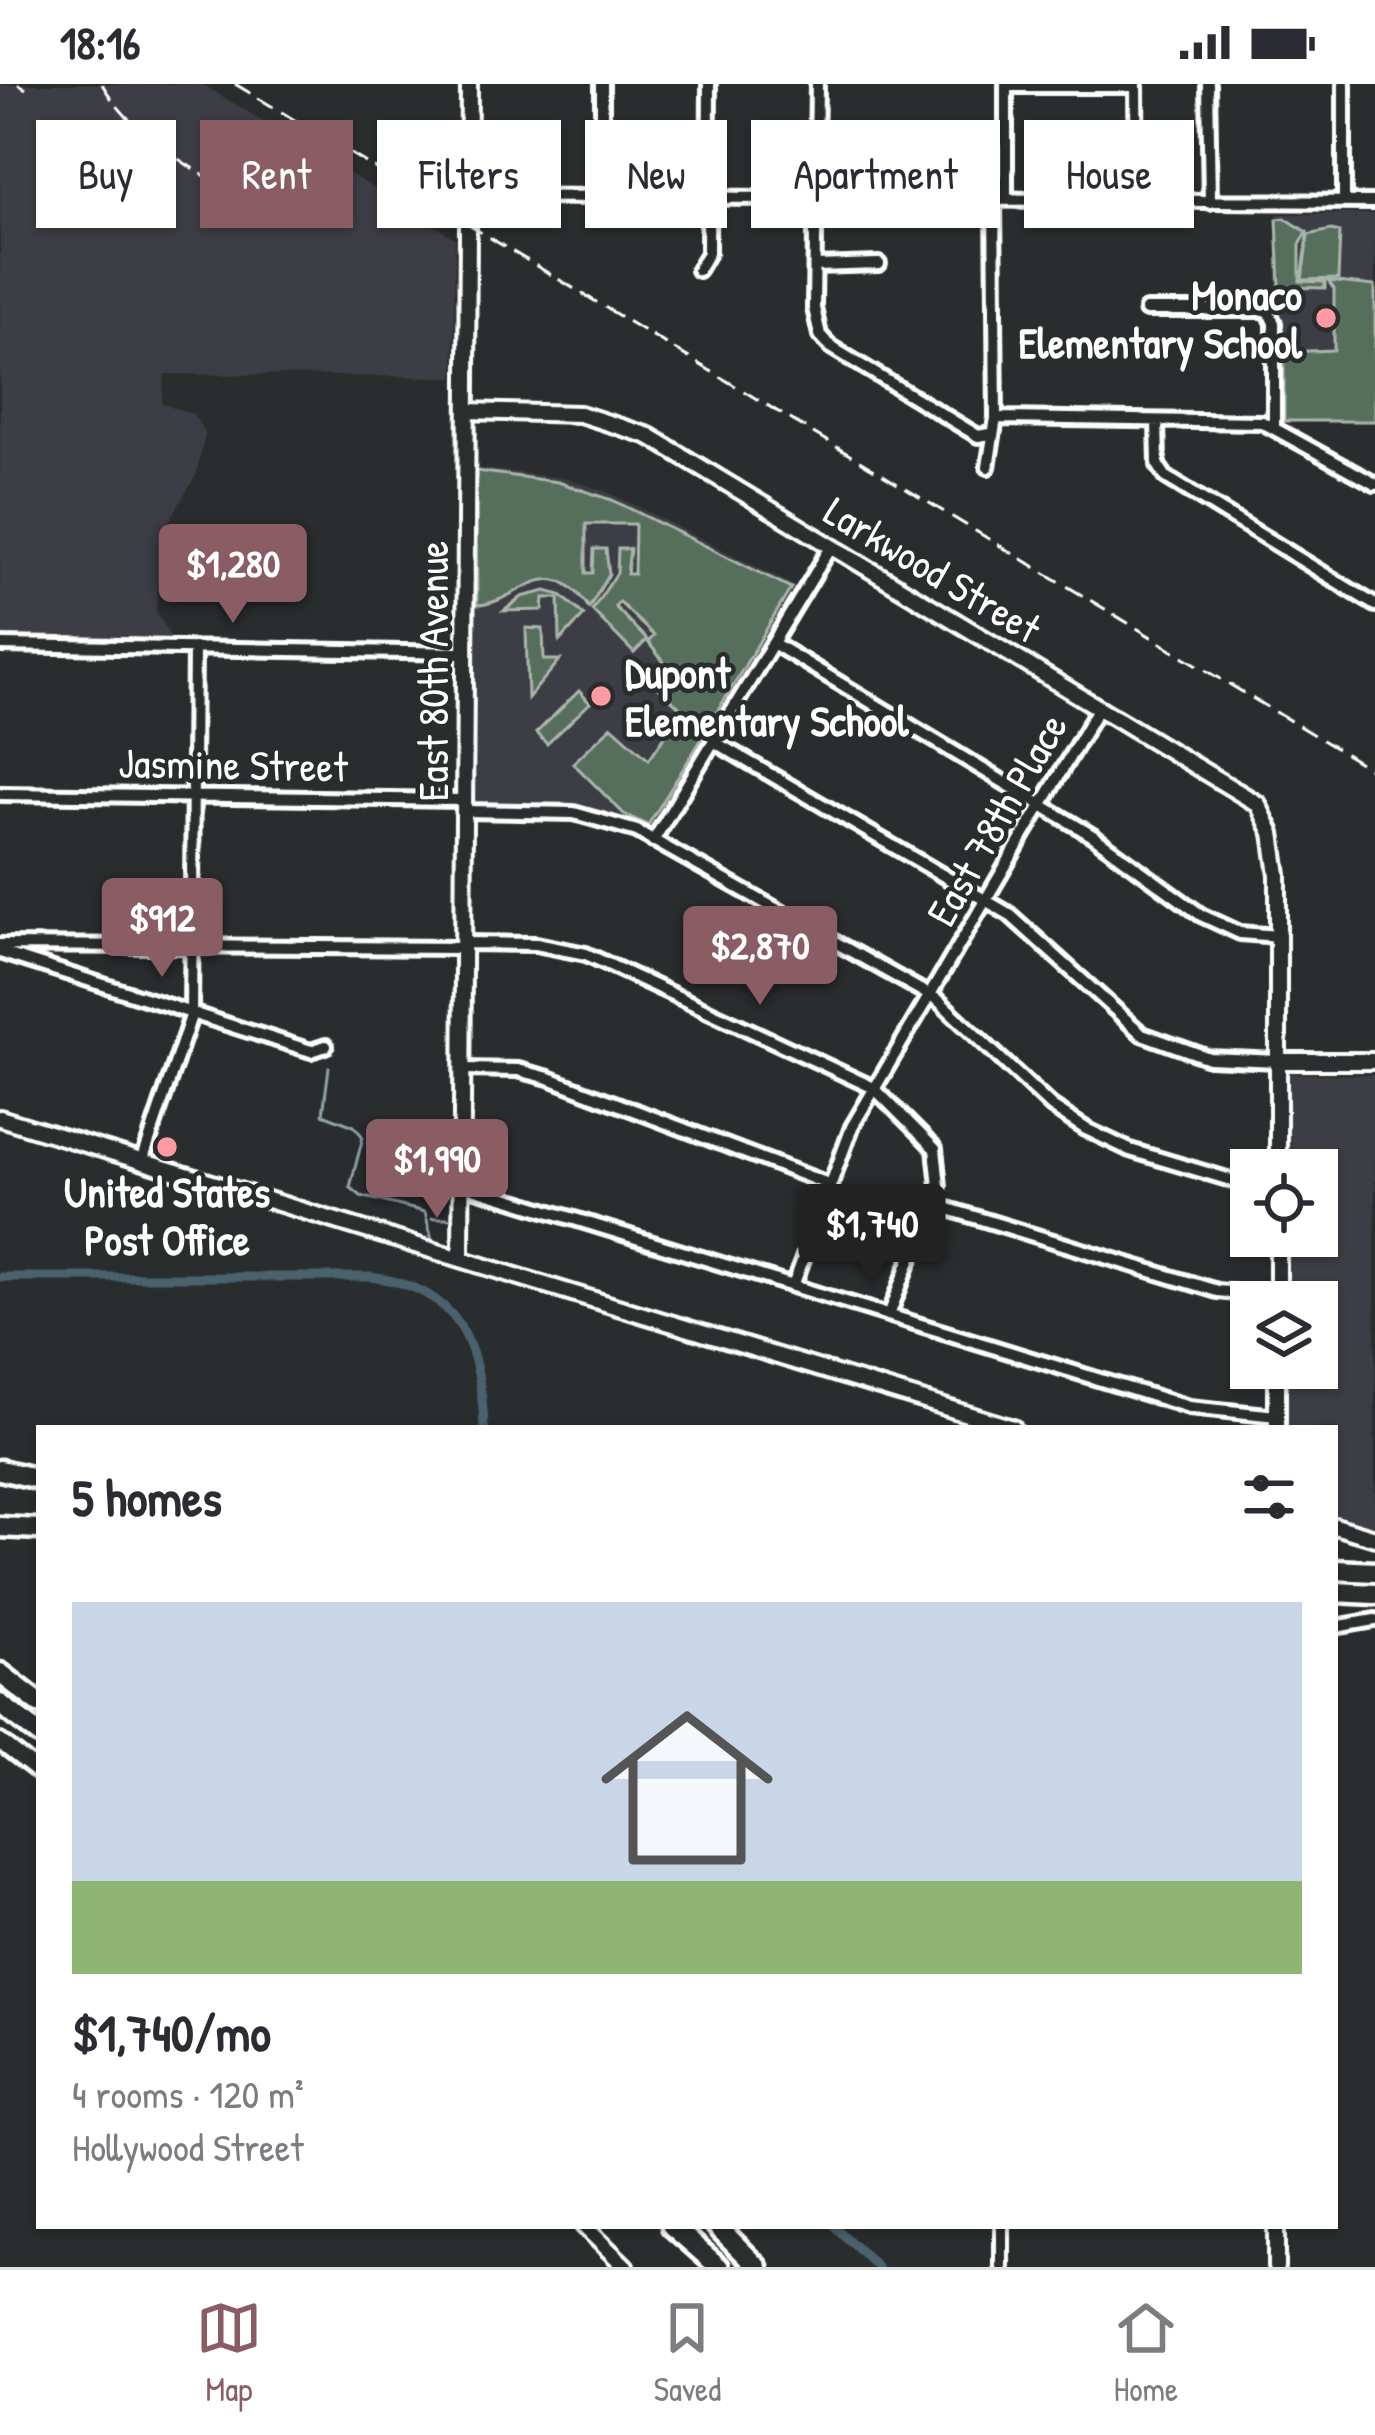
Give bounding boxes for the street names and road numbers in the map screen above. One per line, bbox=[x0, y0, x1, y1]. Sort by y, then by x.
street label: Larkwood Street bbox=[814, 482, 1052, 656]
street label: East 80th Avenue bbox=[404, 541, 461, 801]
street label: East 78th Place bbox=[912, 702, 1080, 936]
street label: Jasmine Street bbox=[118, 734, 349, 795]

